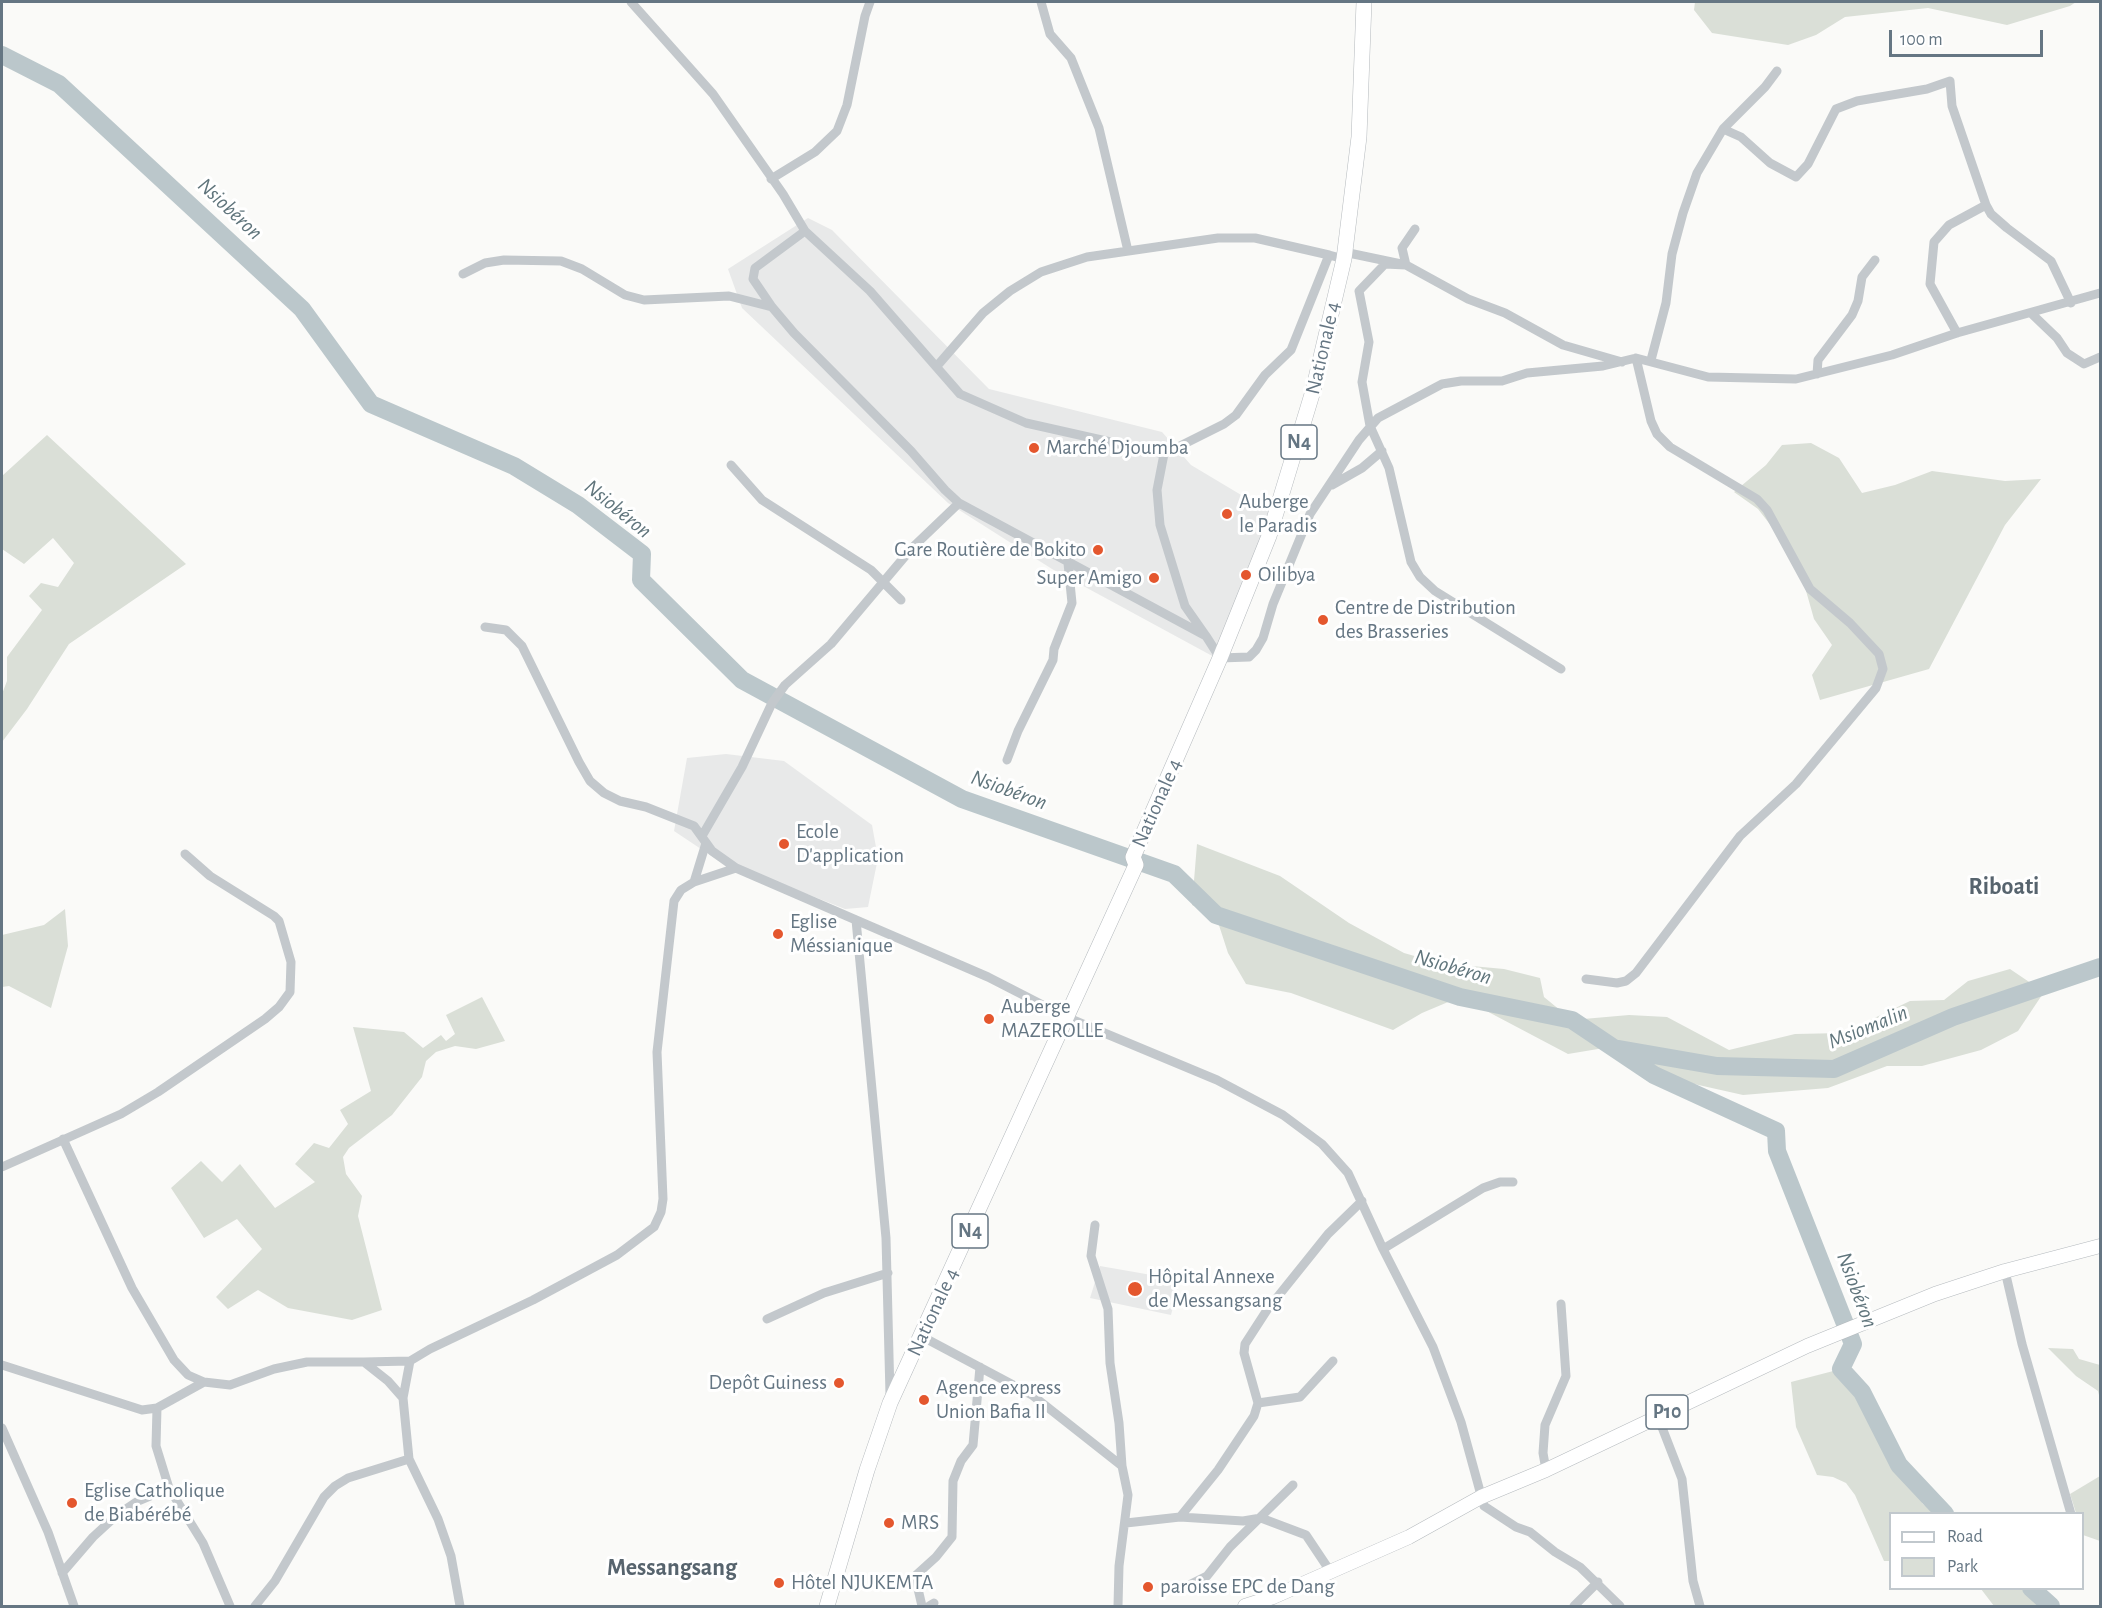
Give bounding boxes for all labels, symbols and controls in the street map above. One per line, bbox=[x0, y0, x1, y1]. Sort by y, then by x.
scale bar bbox=[1892, 18, 2046, 56]
text: 100 m bbox=[1900, 31, 1943, 49]
water label: Nsiobéron bbox=[192, 172, 268, 246]
street label: Nationale 4 bbox=[1300, 299, 1346, 397]
road number: N4 bbox=[1281, 425, 1317, 459]
place label: Marché Djoumba bbox=[1046, 435, 1189, 461]
marker: Marché Djoumba bbox=[1027, 441, 1041, 455]
water label: Nsiobéron bbox=[579, 474, 657, 544]
place label: Auberge le Paradis bbox=[1239, 489, 1317, 539]
marker: Auberge le Paradis bbox=[1220, 507, 1234, 521]
place label: Gare Routière de Bokito bbox=[894, 537, 1086, 563]
marker: Gare Routière de Bokito bbox=[1091, 543, 1105, 557]
place label: Oilibya bbox=[1258, 562, 1316, 588]
place label: Super Amigo bbox=[1036, 565, 1142, 591]
marker: Oilibya bbox=[1239, 568, 1253, 582]
marker: Super Amigo bbox=[1147, 571, 1161, 585]
place label: Centre de Distribution des Brasseries bbox=[1335, 595, 1516, 645]
marker: Centre de Distribution des Brasseries bbox=[1316, 613, 1330, 627]
street label: Nationale 4 bbox=[1126, 755, 1188, 851]
water label: Nsiobéron bbox=[967, 764, 1051, 816]
place label: Ecole D'application bbox=[796, 819, 904, 869]
marker: Ecole D'application bbox=[777, 837, 791, 851]
district label: Riboati bbox=[1969, 873, 2039, 901]
place label: Eglise Méssianique bbox=[790, 909, 893, 959]
marker: Eglise Méssianique bbox=[771, 927, 785, 941]
water label: Nsiobéron bbox=[1411, 943, 1495, 991]
place label: Auberge MAZEROLLE bbox=[1001, 994, 1103, 1044]
water label: Msiomalin bbox=[1824, 999, 1912, 1055]
marker: Auberge MAZEROLLE bbox=[982, 1012, 996, 1026]
road number: N4 bbox=[952, 1214, 988, 1248]
water label: Nsiobéron bbox=[1830, 1248, 1884, 1332]
street label: Nationale 4 bbox=[902, 1264, 964, 1360]
place label: Hôpital Annexe de Messangsang bbox=[1148, 1264, 1282, 1314]
marker: Hôpital Annexe de Messangsang bbox=[1126, 1280, 1144, 1298]
place label: Depôt Guiness bbox=[709, 1370, 827, 1396]
place label: Agence express Union Bafia II bbox=[936, 1375, 1061, 1425]
marker: Depôt Guiness bbox=[832, 1376, 846, 1390]
marker: Agence express Union Bafia II bbox=[917, 1393, 931, 1407]
road number: P10 bbox=[1646, 1395, 1688, 1429]
place label: Eglise Catholique de Biabérébé bbox=[84, 1478, 225, 1528]
marker: Eglise Catholique de Biabérébé bbox=[65, 1496, 79, 1510]
place label: MRS bbox=[901, 1510, 939, 1536]
legend bbox=[1889, 1512, 2084, 1590]
marker: MRS bbox=[882, 1516, 896, 1530]
text: Road bbox=[1947, 1528, 1983, 1546]
district label: Messangsang bbox=[607, 1554, 737, 1582]
text: Park bbox=[1947, 1558, 1978, 1576]
place label: Hôtel NJUKEMTA bbox=[791, 1570, 933, 1596]
place label: paroisse EPC de Dang bbox=[1160, 1574, 1335, 1600]
marker: Hôtel NJUKEMTA bbox=[772, 1576, 786, 1590]
marker: paroisse EPC de Dang bbox=[1141, 1580, 1155, 1594]

